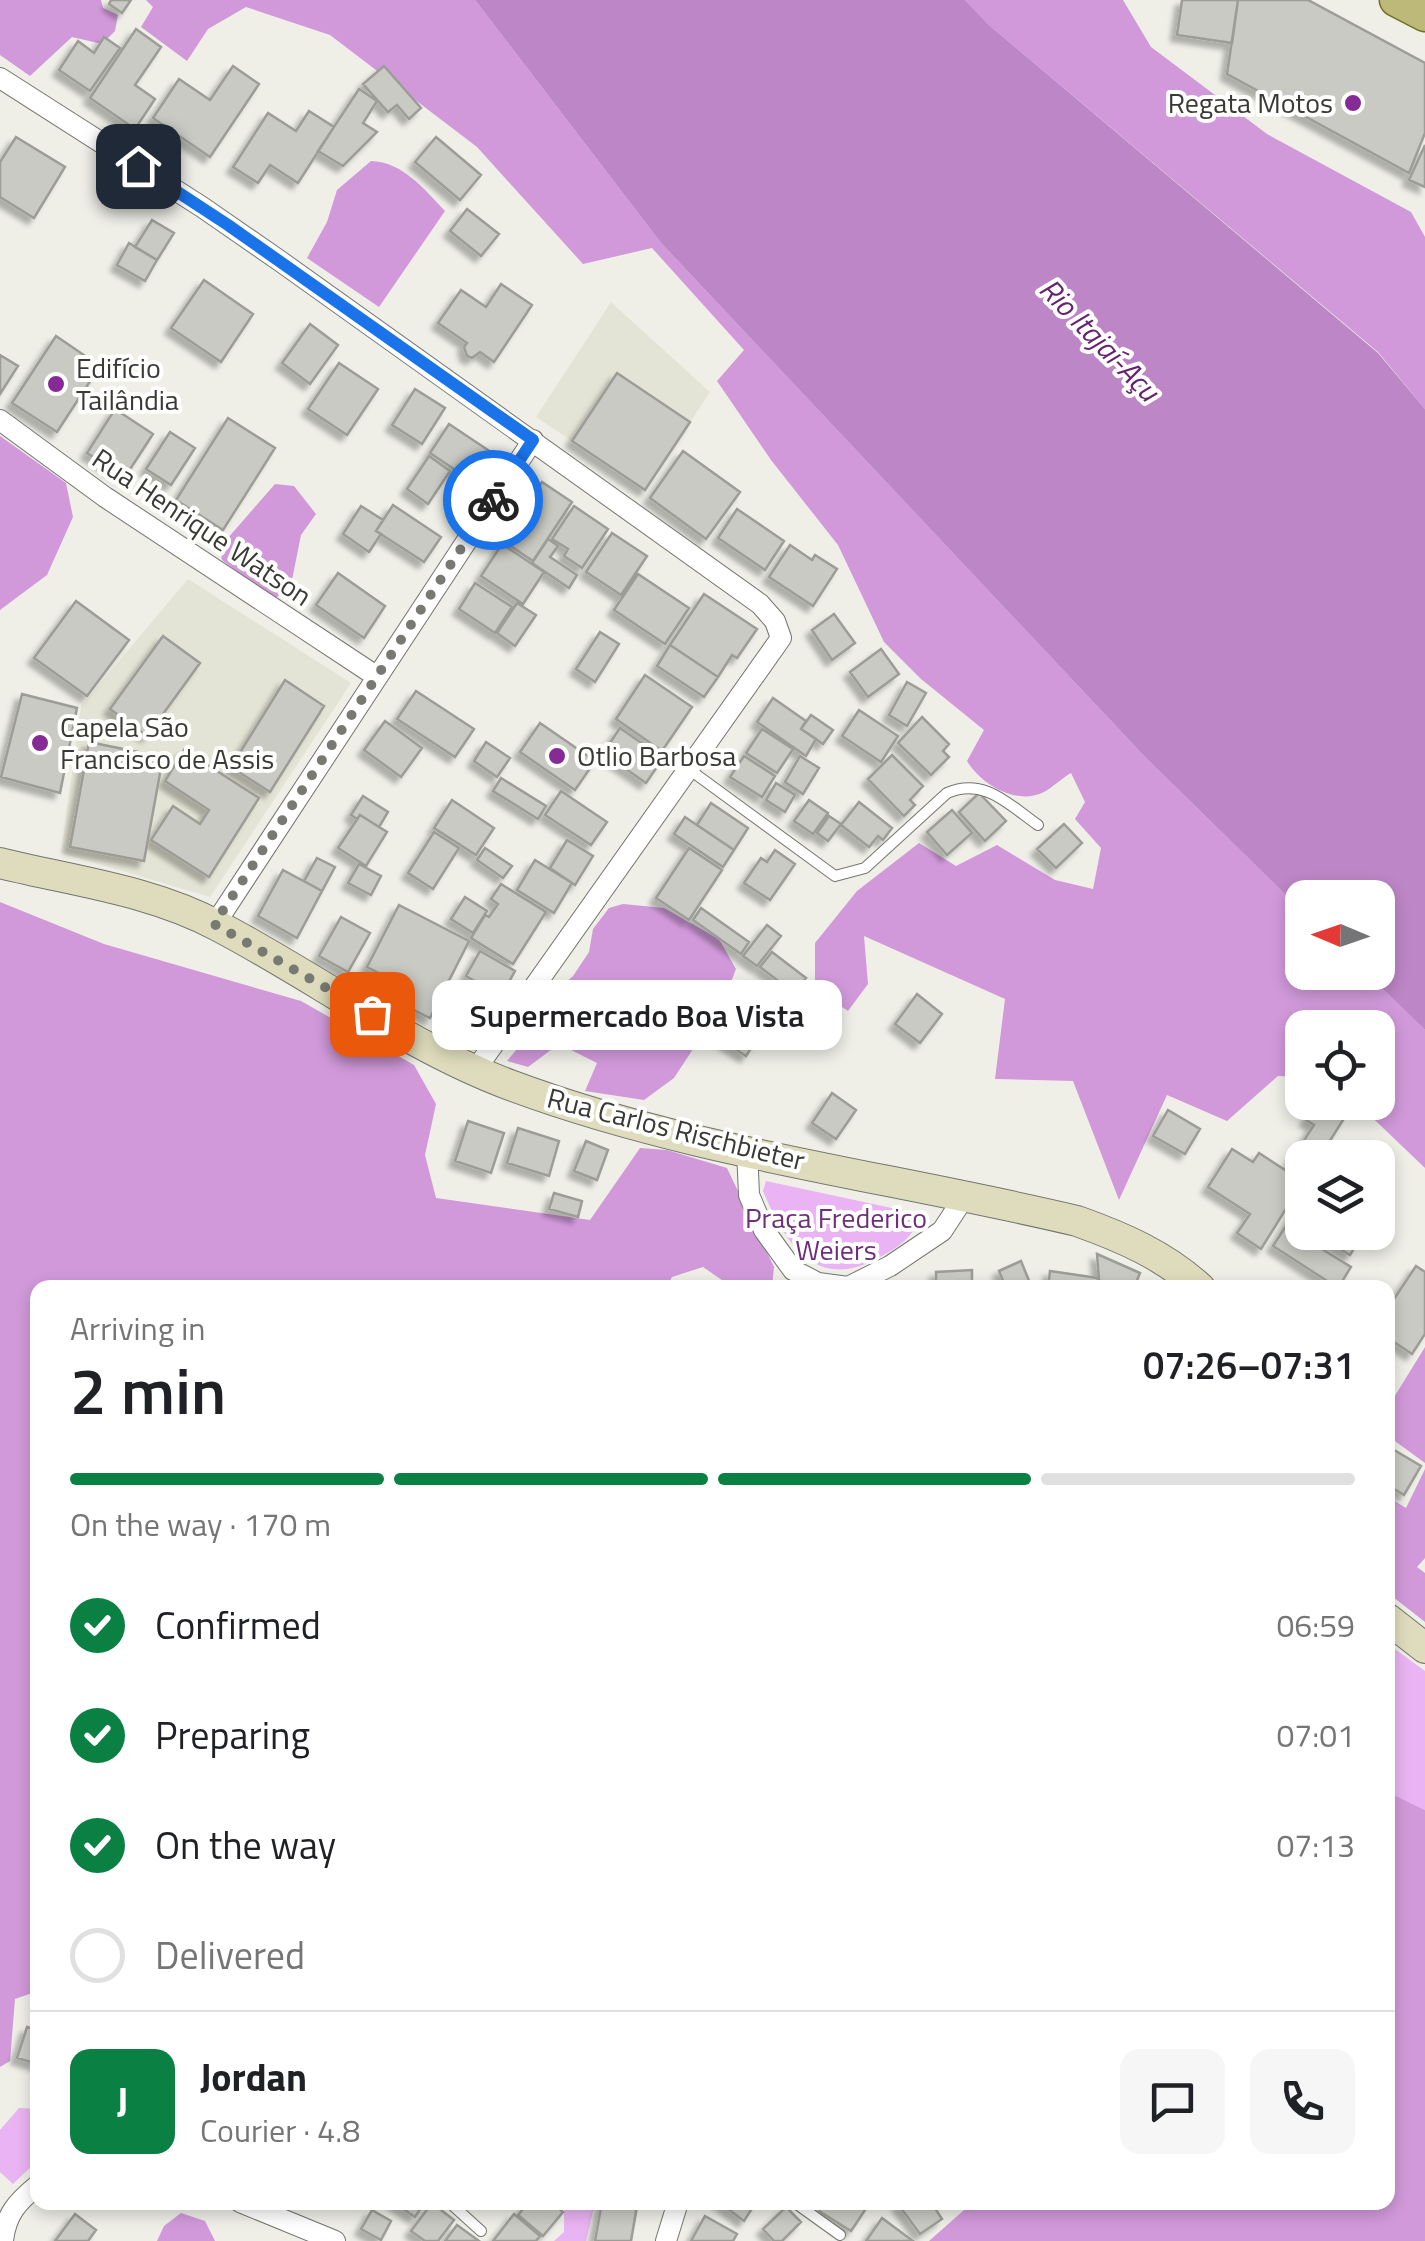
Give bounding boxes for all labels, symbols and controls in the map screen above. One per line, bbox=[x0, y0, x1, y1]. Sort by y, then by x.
place label: Regata Motos bbox=[1168, 81, 1333, 124]
marker: Regata Motos bbox=[1342, 92, 1364, 114]
pin bbox=[96, 124, 181, 209]
icon: home bbox=[111, 139, 166, 194]
water label: Rio Itajaí-Açu bbox=[1029, 267, 1172, 413]
place label: Edifício Tailândia bbox=[76, 346, 179, 421]
marker: Edifício Tailândia bbox=[45, 373, 67, 395]
street label: Rua Henrique Watson bbox=[84, 437, 321, 616]
courier bbox=[443, 450, 543, 550]
icon: bike bbox=[466, 473, 521, 528]
place label: Capela São Francisco de Assis bbox=[60, 705, 274, 780]
marker: Capela São Francisco de Assis bbox=[29, 732, 51, 754]
place label: Otlio Barbosa bbox=[577, 734, 736, 777]
marker: Otlio Barbosa bbox=[546, 745, 568, 767]
north arrow bbox=[1285, 880, 1395, 990]
map controls bbox=[1285, 880, 1395, 1250]
pin bbox=[330, 972, 415, 1057]
callout: Supermercado Boa Vista bbox=[432, 979, 842, 1049]
icon: bag bbox=[345, 987, 400, 1042]
text: Supermercado Boa Vista bbox=[469, 991, 805, 1039]
button: locate bbox=[1285, 1010, 1395, 1120]
street label: Rua Carlos Rischbieter bbox=[543, 1076, 810, 1181]
button: layers bbox=[1285, 1140, 1395, 1250]
park label: Praça Frederico Weiers bbox=[745, 1196, 927, 1271]
text: Arriving in bbox=[70, 1304, 206, 1352]
text: 07:26–07:31 bbox=[1143, 1336, 1355, 1394]
text: 2 min bbox=[70, 1340, 226, 1439]
text: On the way · 170 m bbox=[70, 1500, 331, 1548]
text: Confirmed bbox=[155, 1596, 321, 1654]
icon: check bbox=[70, 1598, 125, 1653]
text: 06:59 bbox=[1276, 1601, 1355, 1649]
text: Preparing bbox=[155, 1706, 310, 1764]
icon: check bbox=[70, 1708, 125, 1763]
text: 07:01 bbox=[1276, 1711, 1355, 1759]
text: On the way bbox=[155, 1816, 336, 1874]
icon: check bbox=[70, 1818, 125, 1873]
text: 07:13 bbox=[1276, 1821, 1355, 1869]
text: Delivered bbox=[155, 1926, 305, 1984]
text: Jordan bbox=[200, 2048, 307, 2106]
button: chat bbox=[1120, 2049, 1225, 2154]
button: phone bbox=[1250, 2049, 1355, 2154]
text: J bbox=[117, 2072, 128, 2130]
text: Courier · 4.8 bbox=[200, 2106, 360, 2154]

